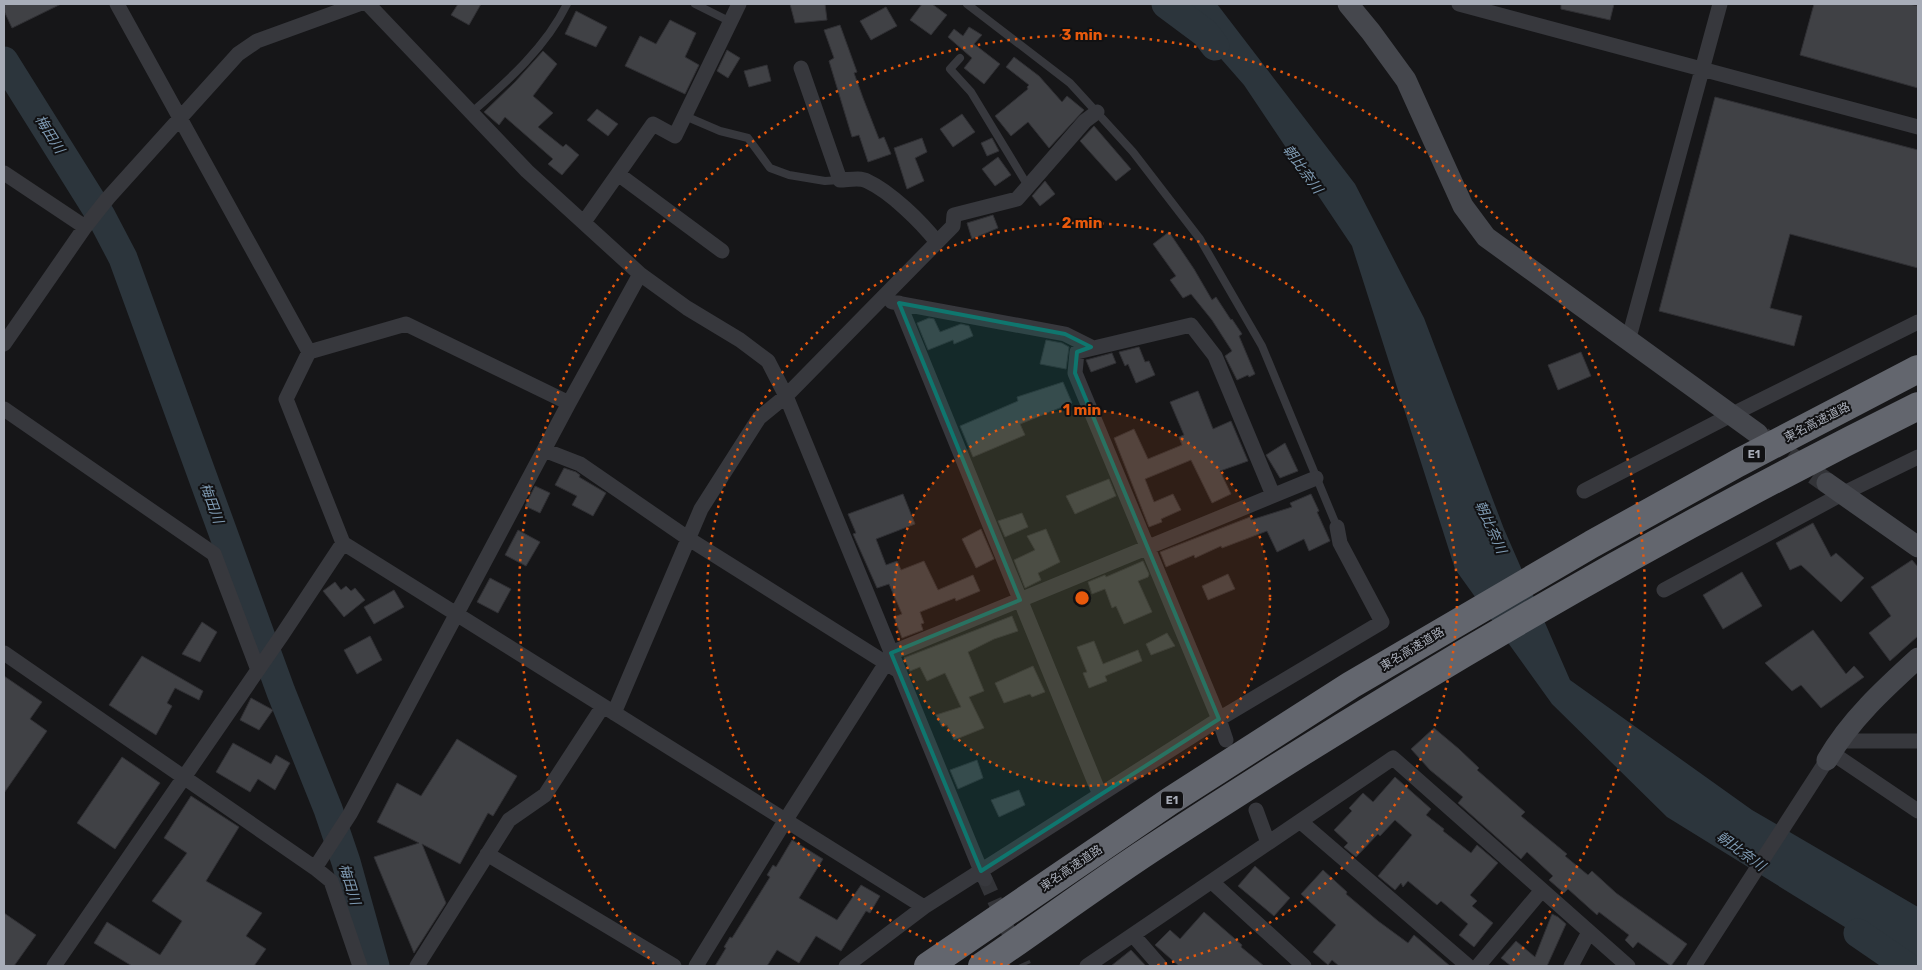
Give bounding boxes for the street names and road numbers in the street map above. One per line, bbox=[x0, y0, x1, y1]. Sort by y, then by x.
street label: 東名高速道路 bbox=[1782, 399, 1852, 445]
road number: E1 bbox=[1743, 446, 1765, 462]
street label: 東名高速道路 bbox=[1378, 624, 1446, 674]
road number: E1 bbox=[1161, 792, 1183, 808]
street label: 東名高速道路 bbox=[1037, 842, 1105, 894]

